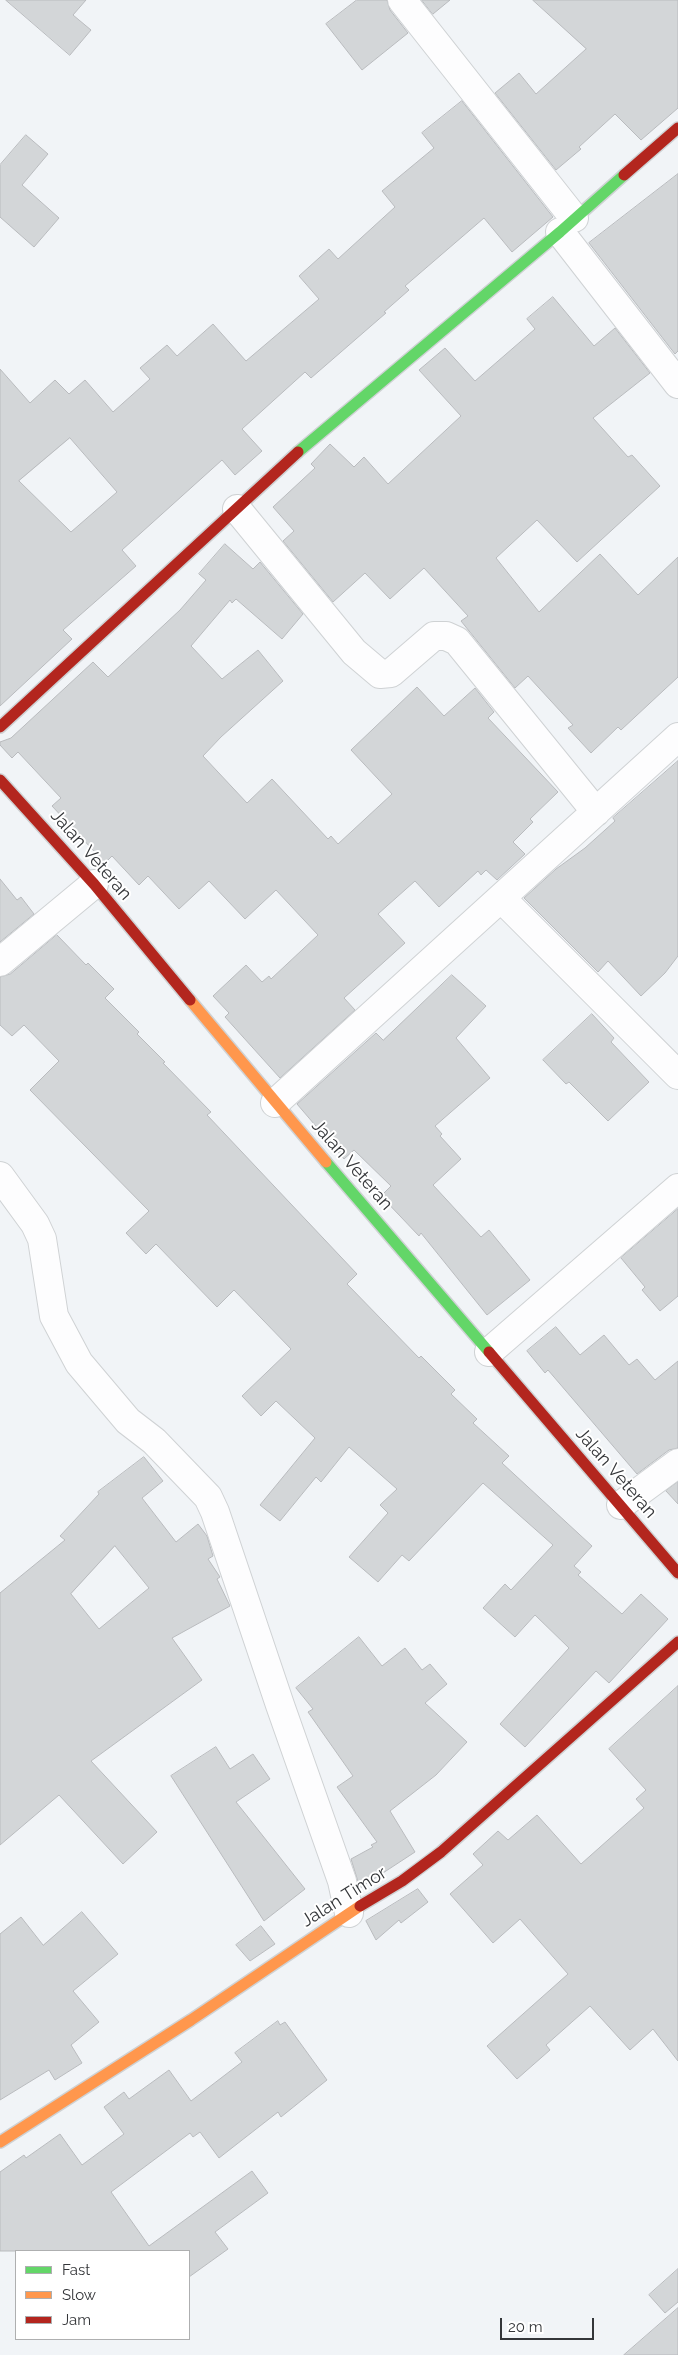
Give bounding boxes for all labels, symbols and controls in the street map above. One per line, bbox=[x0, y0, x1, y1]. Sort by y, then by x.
street label: Jalan Veteran bbox=[46, 805, 136, 905]
street label: Jalan Veteran bbox=[307, 1115, 397, 1215]
street label: Jalan Veteran bbox=[571, 1423, 661, 1523]
street label: Jalan Timor bbox=[297, 1862, 391, 1932]
legend bbox=[15, 2250, 190, 2340]
text: Fast bbox=[62, 2261, 90, 2279]
text: Slow bbox=[62, 2286, 96, 2304]
scale bar bbox=[503, 2308, 597, 2340]
text: Jam bbox=[62, 2311, 91, 2329]
text: 20 m bbox=[508, 2318, 543, 2336]

